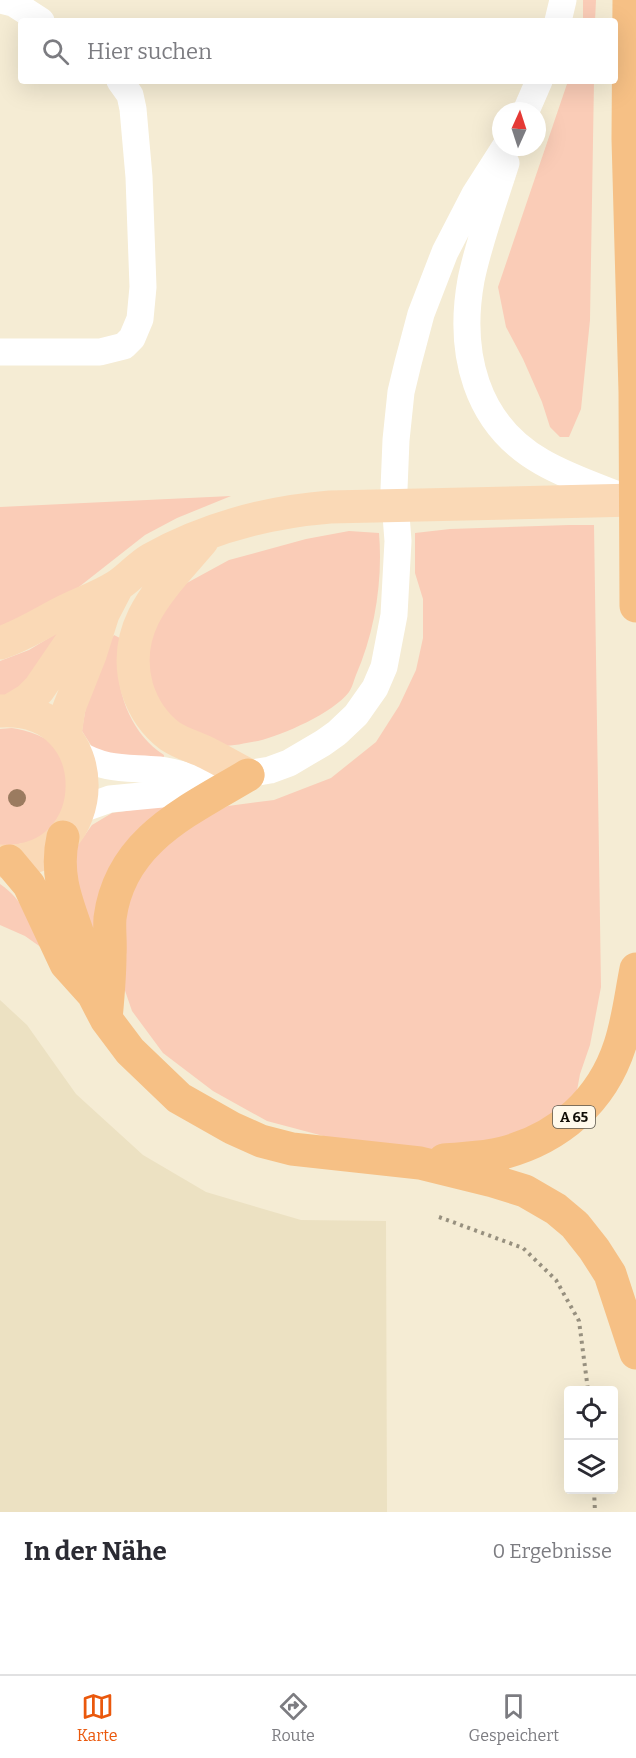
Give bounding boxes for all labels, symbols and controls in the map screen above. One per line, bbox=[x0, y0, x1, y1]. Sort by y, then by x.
search box bbox=[18, 18, 618, 84]
icon: search bbox=[39, 35, 72, 68]
text: Hier suchen bbox=[87, 38, 212, 65]
north arrow bbox=[492, 102, 546, 156]
road number: A 65 bbox=[553, 1106, 595, 1128]
map controls bbox=[564, 1386, 618, 1494]
button: locate bbox=[564, 1386, 618, 1440]
button: layers bbox=[564, 1440, 618, 1494]
text: In der Nähe bbox=[24, 1536, 167, 1567]
text: 0 Ergebnisse bbox=[492, 1539, 612, 1563]
tab: Karte bbox=[77, 1690, 118, 1745]
tab: Route bbox=[271, 1690, 315, 1745]
tab: Gespeichert bbox=[468, 1690, 559, 1745]

